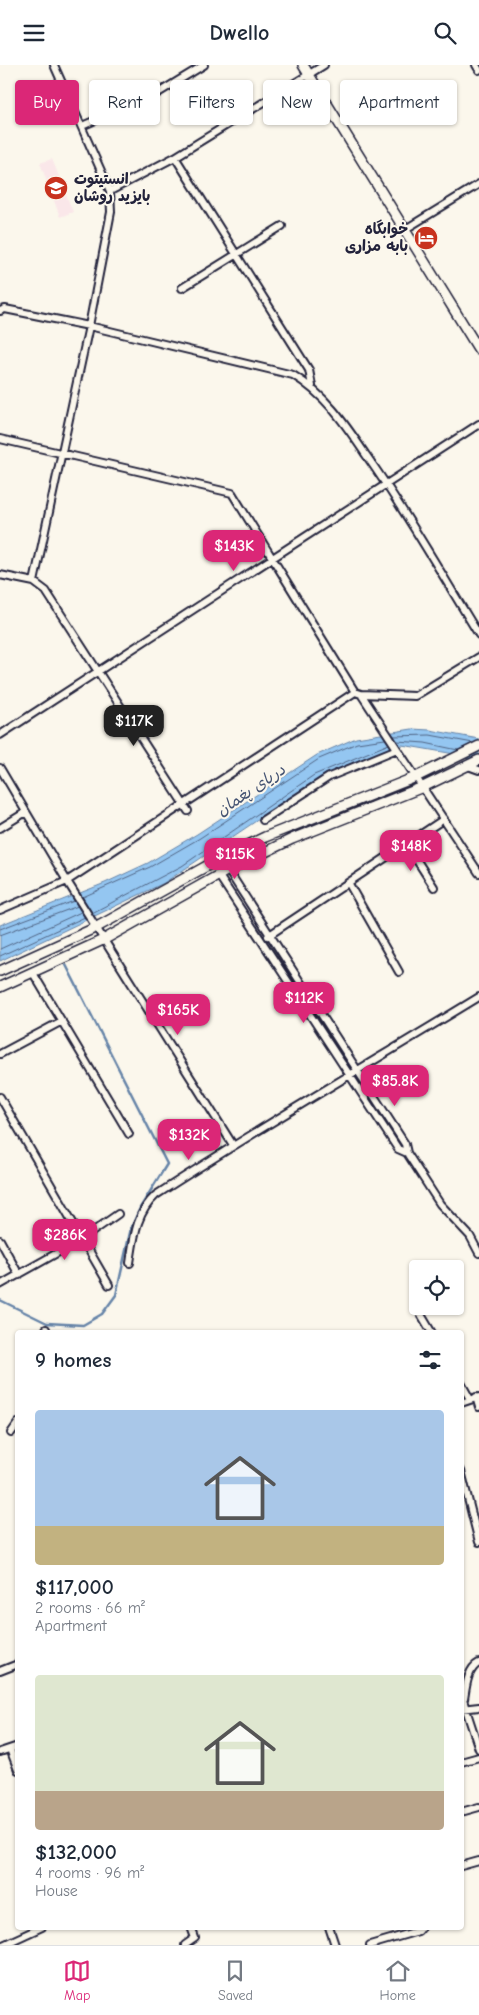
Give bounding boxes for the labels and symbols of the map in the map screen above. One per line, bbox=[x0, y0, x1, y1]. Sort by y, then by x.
place label: انستیتوت بایزید روشان bbox=[74, 170, 150, 205]
school or university icon: انستیتوت بایزید روشان bbox=[43, 175, 69, 201]
place label: خوابگاه بابه مزاری bbox=[345, 219, 408, 255]
hotel icon: خوابگاه بابه مزاری bbox=[413, 225, 439, 251]
pin: $143K bbox=[199, 529, 269, 572]
pin: $117K bbox=[99, 705, 169, 747]
water label: دریای پغمان bbox=[213, 760, 290, 820]
pin: $148K bbox=[376, 829, 446, 872]
pin: $115K bbox=[200, 837, 270, 880]
pin: $112K bbox=[269, 981, 339, 1024]
pin: $165K bbox=[143, 993, 213, 1036]
pin: $85.8K bbox=[354, 1065, 436, 1107]
pin: $132K bbox=[154, 1119, 224, 1161]
pin: $286K bbox=[30, 1219, 100, 1261]

